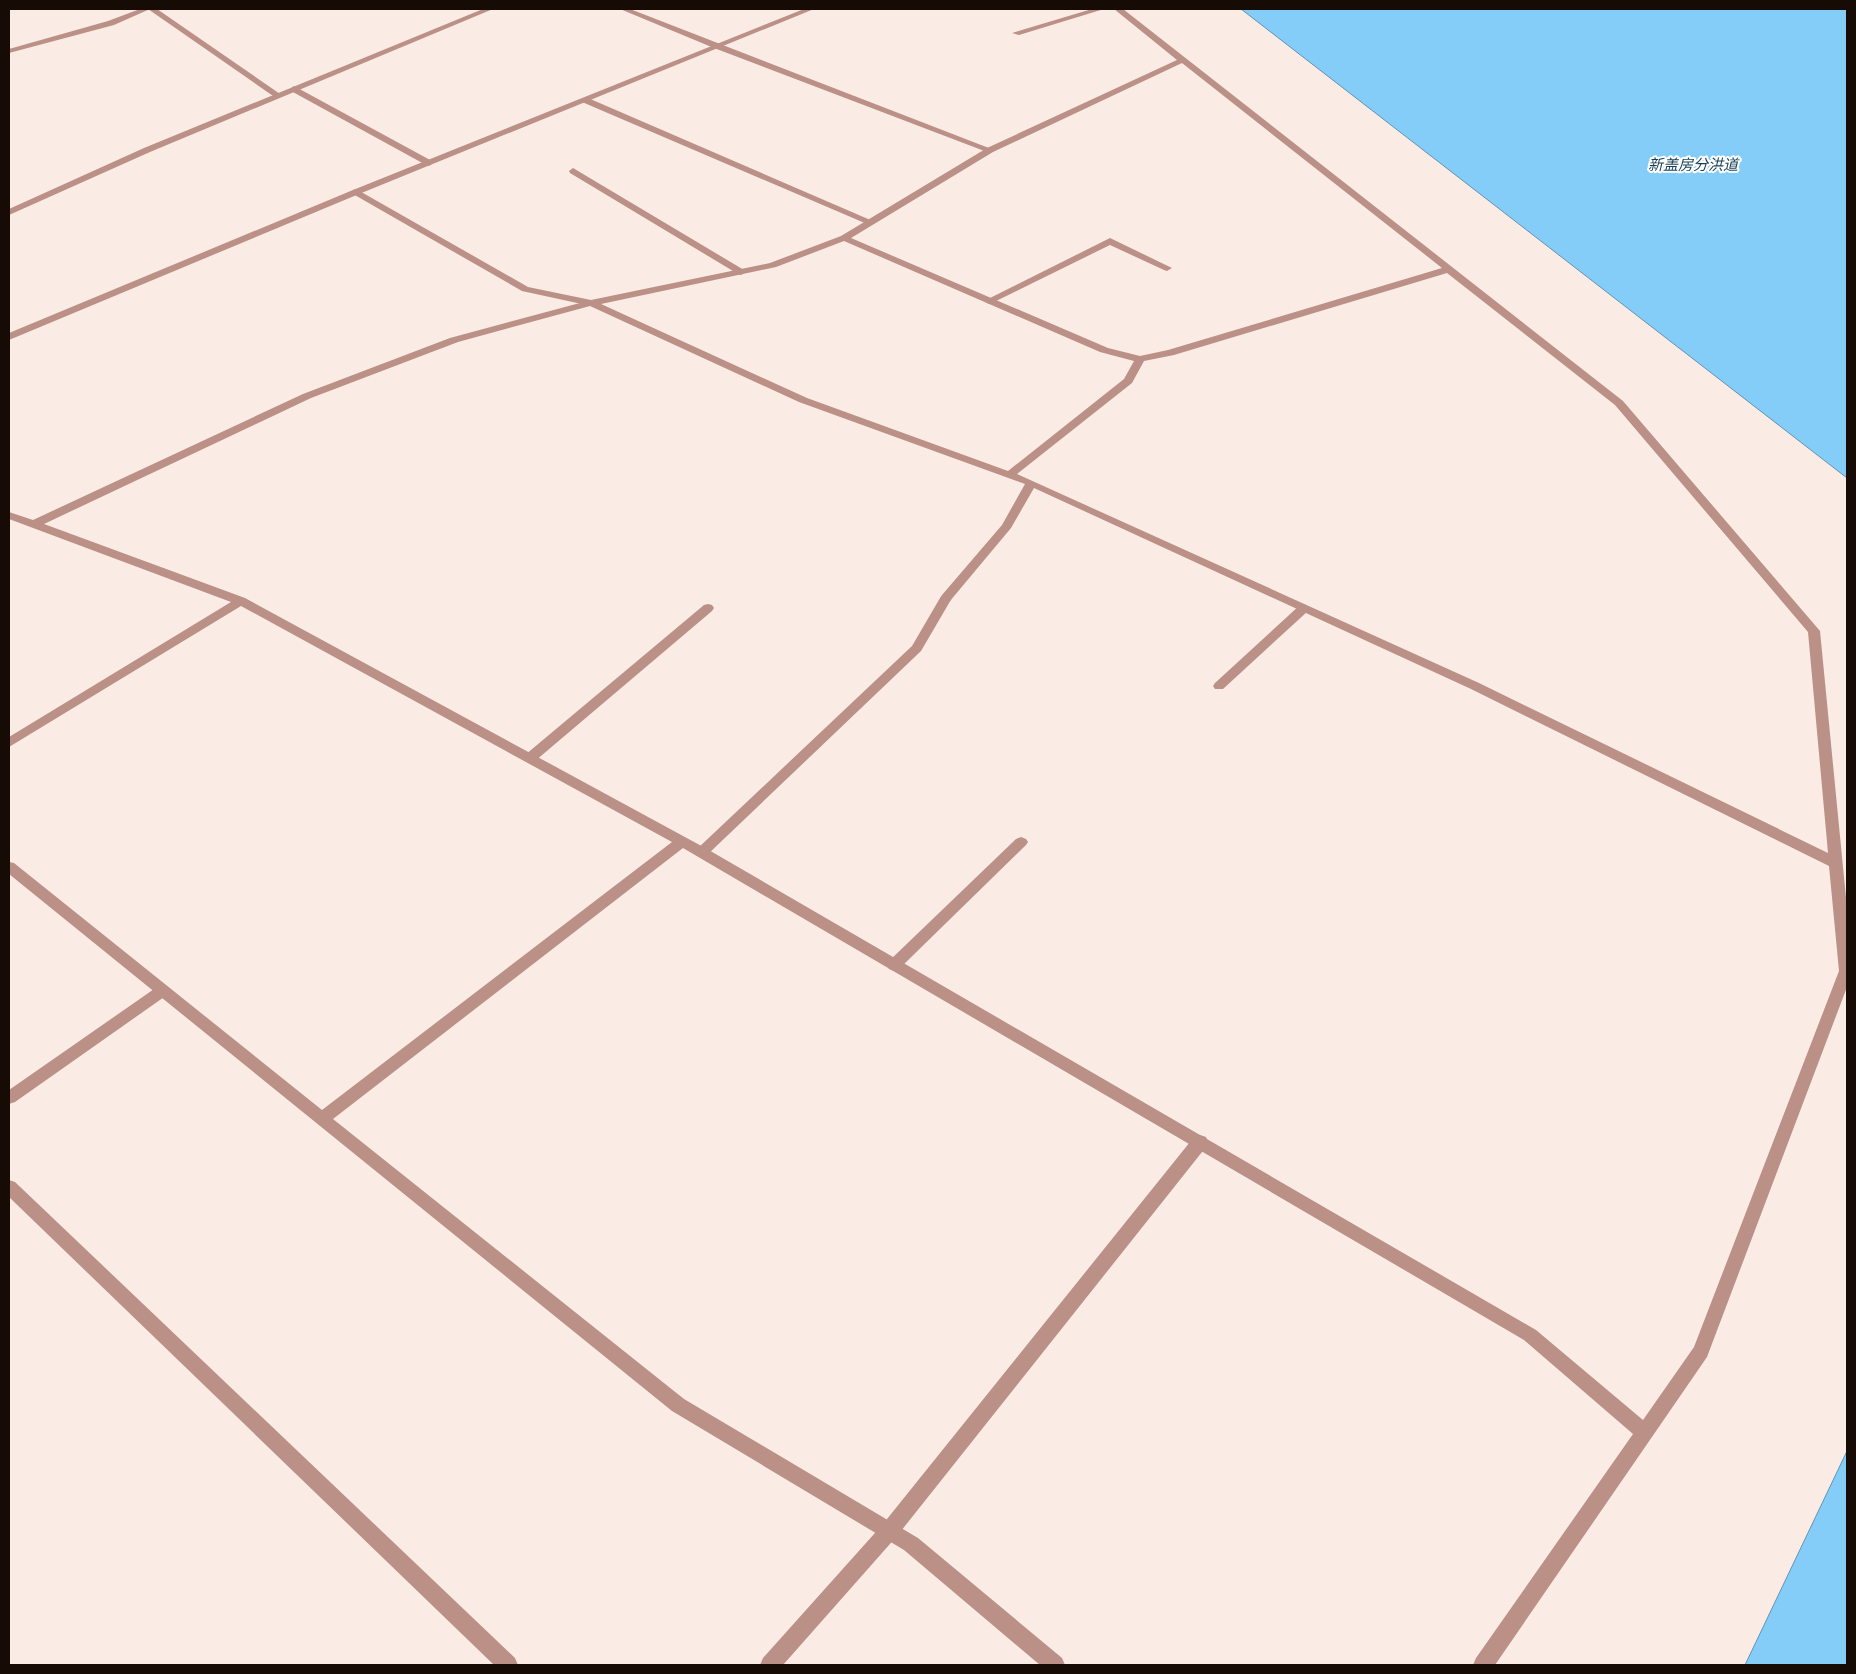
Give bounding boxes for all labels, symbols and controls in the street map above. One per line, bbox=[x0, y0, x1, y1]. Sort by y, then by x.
water label: 新盖房分洪道 bbox=[1648, 156, 1740, 173]

